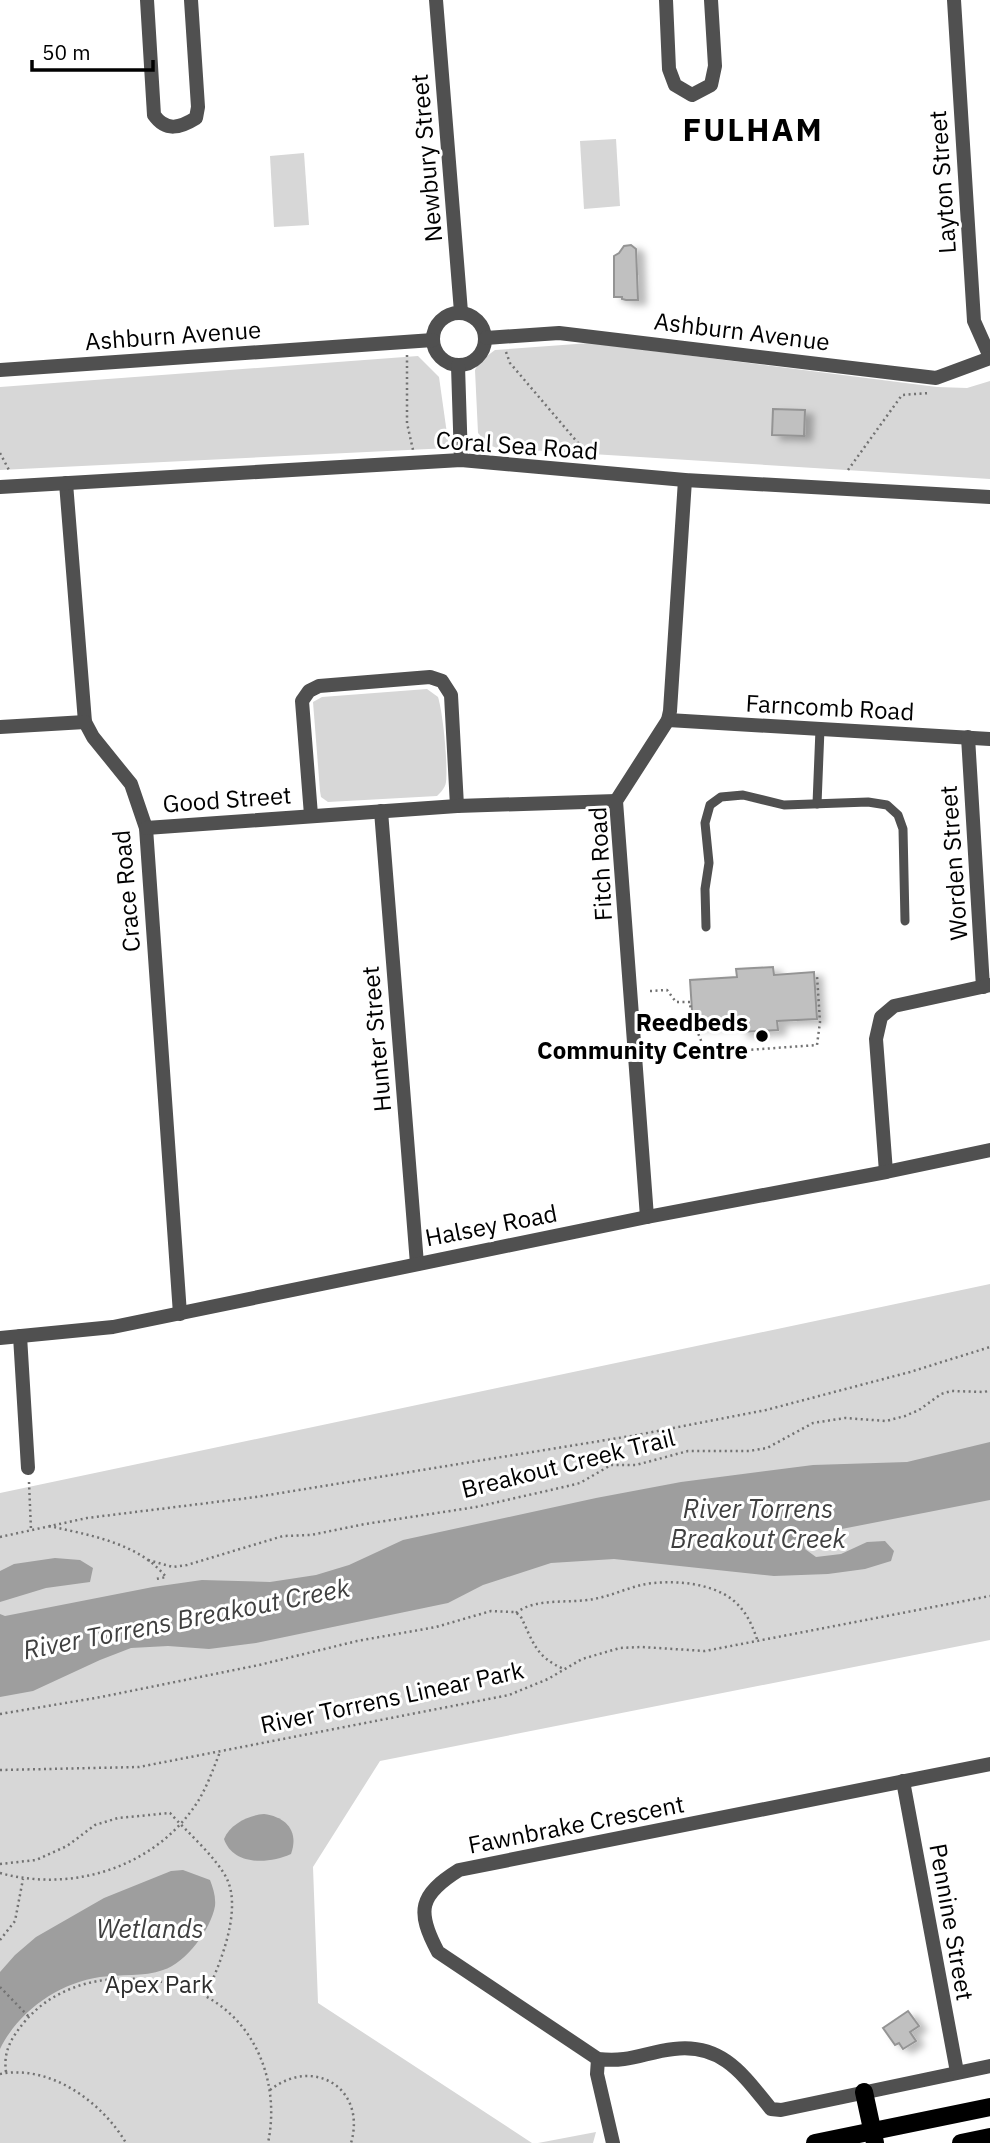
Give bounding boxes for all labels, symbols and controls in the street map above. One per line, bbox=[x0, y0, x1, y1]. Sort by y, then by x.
scale bar bbox=[32, 28, 152, 72]
text: 50 m bbox=[42, 38, 91, 66]
street label: Newbury Street bbox=[403, 73, 449, 243]
district label: FULHAM bbox=[682, 108, 824, 150]
street label: Layton Street bbox=[921, 109, 963, 255]
street label: Ashburn Avenue bbox=[652, 304, 832, 358]
street label: Ashburn Avenue bbox=[84, 313, 262, 357]
street label: Coral Sea Road bbox=[435, 423, 599, 467]
street label: Farncomb Road bbox=[745, 687, 915, 727]
street label: Good Street bbox=[162, 779, 292, 819]
street label: Worden Street bbox=[932, 784, 974, 942]
street label: Fitch Road bbox=[581, 806, 619, 922]
street label: Crace Road bbox=[105, 829, 147, 953]
street label: Hunter Street bbox=[354, 965, 398, 1113]
place label: Reedbeds Community Centre bbox=[537, 1006, 748, 1066]
marker: Reedbeds Community Centre bbox=[754, 1028, 770, 1044]
street label: Halsey Road bbox=[422, 1197, 560, 1253]
street label: Breakout Creek Trail bbox=[458, 1421, 678, 1505]
water label: River Torrens Breakout Creek bbox=[670, 1491, 846, 1555]
water label: River Torrens Breakout Creek bbox=[20, 1570, 353, 1666]
street label: River Torrens Linear Park bbox=[257, 1653, 527, 1741]
street label: Fawnbrake Crescent bbox=[465, 1787, 687, 1861]
street label: Pennine Street bbox=[922, 1841, 982, 2003]
water label: Wetlands bbox=[96, 1911, 204, 1945]
park label: Apex Park bbox=[105, 1968, 214, 2000]

